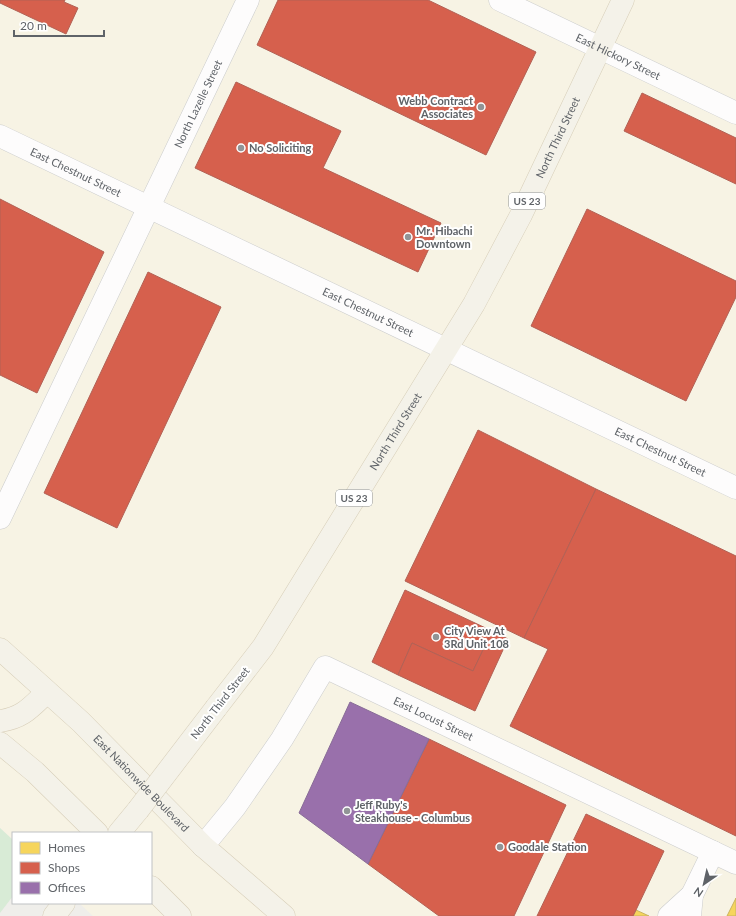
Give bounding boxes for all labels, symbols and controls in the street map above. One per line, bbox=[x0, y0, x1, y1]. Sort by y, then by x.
scale bar bbox=[14, 12, 104, 38]
text: 20 m bbox=[20, 18, 47, 33]
street label: East Hickory Street bbox=[574, 30, 663, 82]
street label: North Lazelle Street bbox=[171, 58, 224, 150]
place label: Webb Contract Associates bbox=[398, 94, 474, 120]
street label: North Third Street bbox=[533, 95, 582, 180]
marker: Webb Contract Associates bbox=[476, 102, 486, 112]
place label: No Soliciting bbox=[249, 141, 312, 154]
marker: No Soliciting bbox=[236, 143, 246, 153]
street label: East Chestnut Street bbox=[28, 144, 124, 199]
road number: US 23 bbox=[509, 193, 545, 209]
place label: Mr. Hibachi Downtown bbox=[416, 224, 473, 250]
marker: Mr. Hibachi Downtown bbox=[403, 232, 413, 242]
street label: East Chestnut Street bbox=[321, 284, 416, 339]
street label: North Third Street bbox=[367, 390, 424, 472]
street label: East Chestnut Street bbox=[613, 424, 708, 479]
road number: US 23 bbox=[336, 490, 372, 506]
place label: City View At 3Rd Unit 108 bbox=[444, 624, 509, 650]
marker: City View At 3Rd Unit 108 bbox=[431, 632, 441, 642]
street label: North Third Street bbox=[187, 664, 252, 741]
street label: East Locust Street bbox=[392, 694, 476, 743]
street label: East Nationwide Boulevard bbox=[91, 732, 192, 834]
place label: Jeff Ruby's Steakhouse - Columbus bbox=[355, 798, 470, 824]
marker: Jeff Ruby's Steakhouse - Columbus bbox=[342, 806, 352, 816]
legend bbox=[12, 832, 152, 904]
text: Homes bbox=[48, 840, 85, 855]
place label: Goodale Station bbox=[508, 840, 587, 853]
marker: Goodale Station bbox=[495, 842, 505, 852]
text: Shops bbox=[48, 860, 80, 875]
north arrow bbox=[684, 864, 724, 904]
text: Offices bbox=[48, 880, 85, 895]
text: N bbox=[691, 885, 705, 900]

